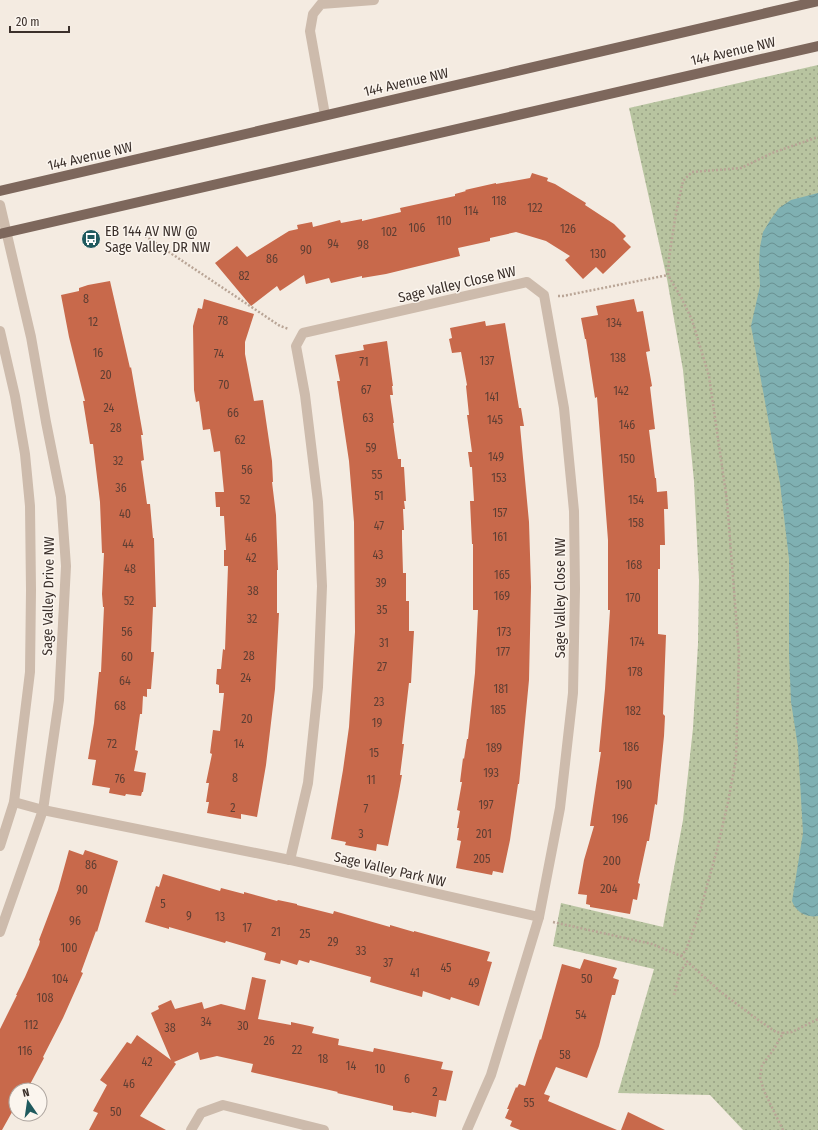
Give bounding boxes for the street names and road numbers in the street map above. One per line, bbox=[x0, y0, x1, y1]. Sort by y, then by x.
street label: 144 Avenue NW bbox=[689, 33, 778, 70]
street label: 144 Avenue NW bbox=[362, 64, 451, 101]
street label: 144 Avenue NW bbox=[46, 138, 135, 175]
street label: Sage Valley Close NW bbox=[397, 263, 518, 306]
street label: Sage Valley Drive NW bbox=[39, 536, 58, 656]
street label: Sage Valley Close NW bbox=[552, 537, 569, 658]
street label: Sage Valley Park NW bbox=[332, 848, 448, 891]

